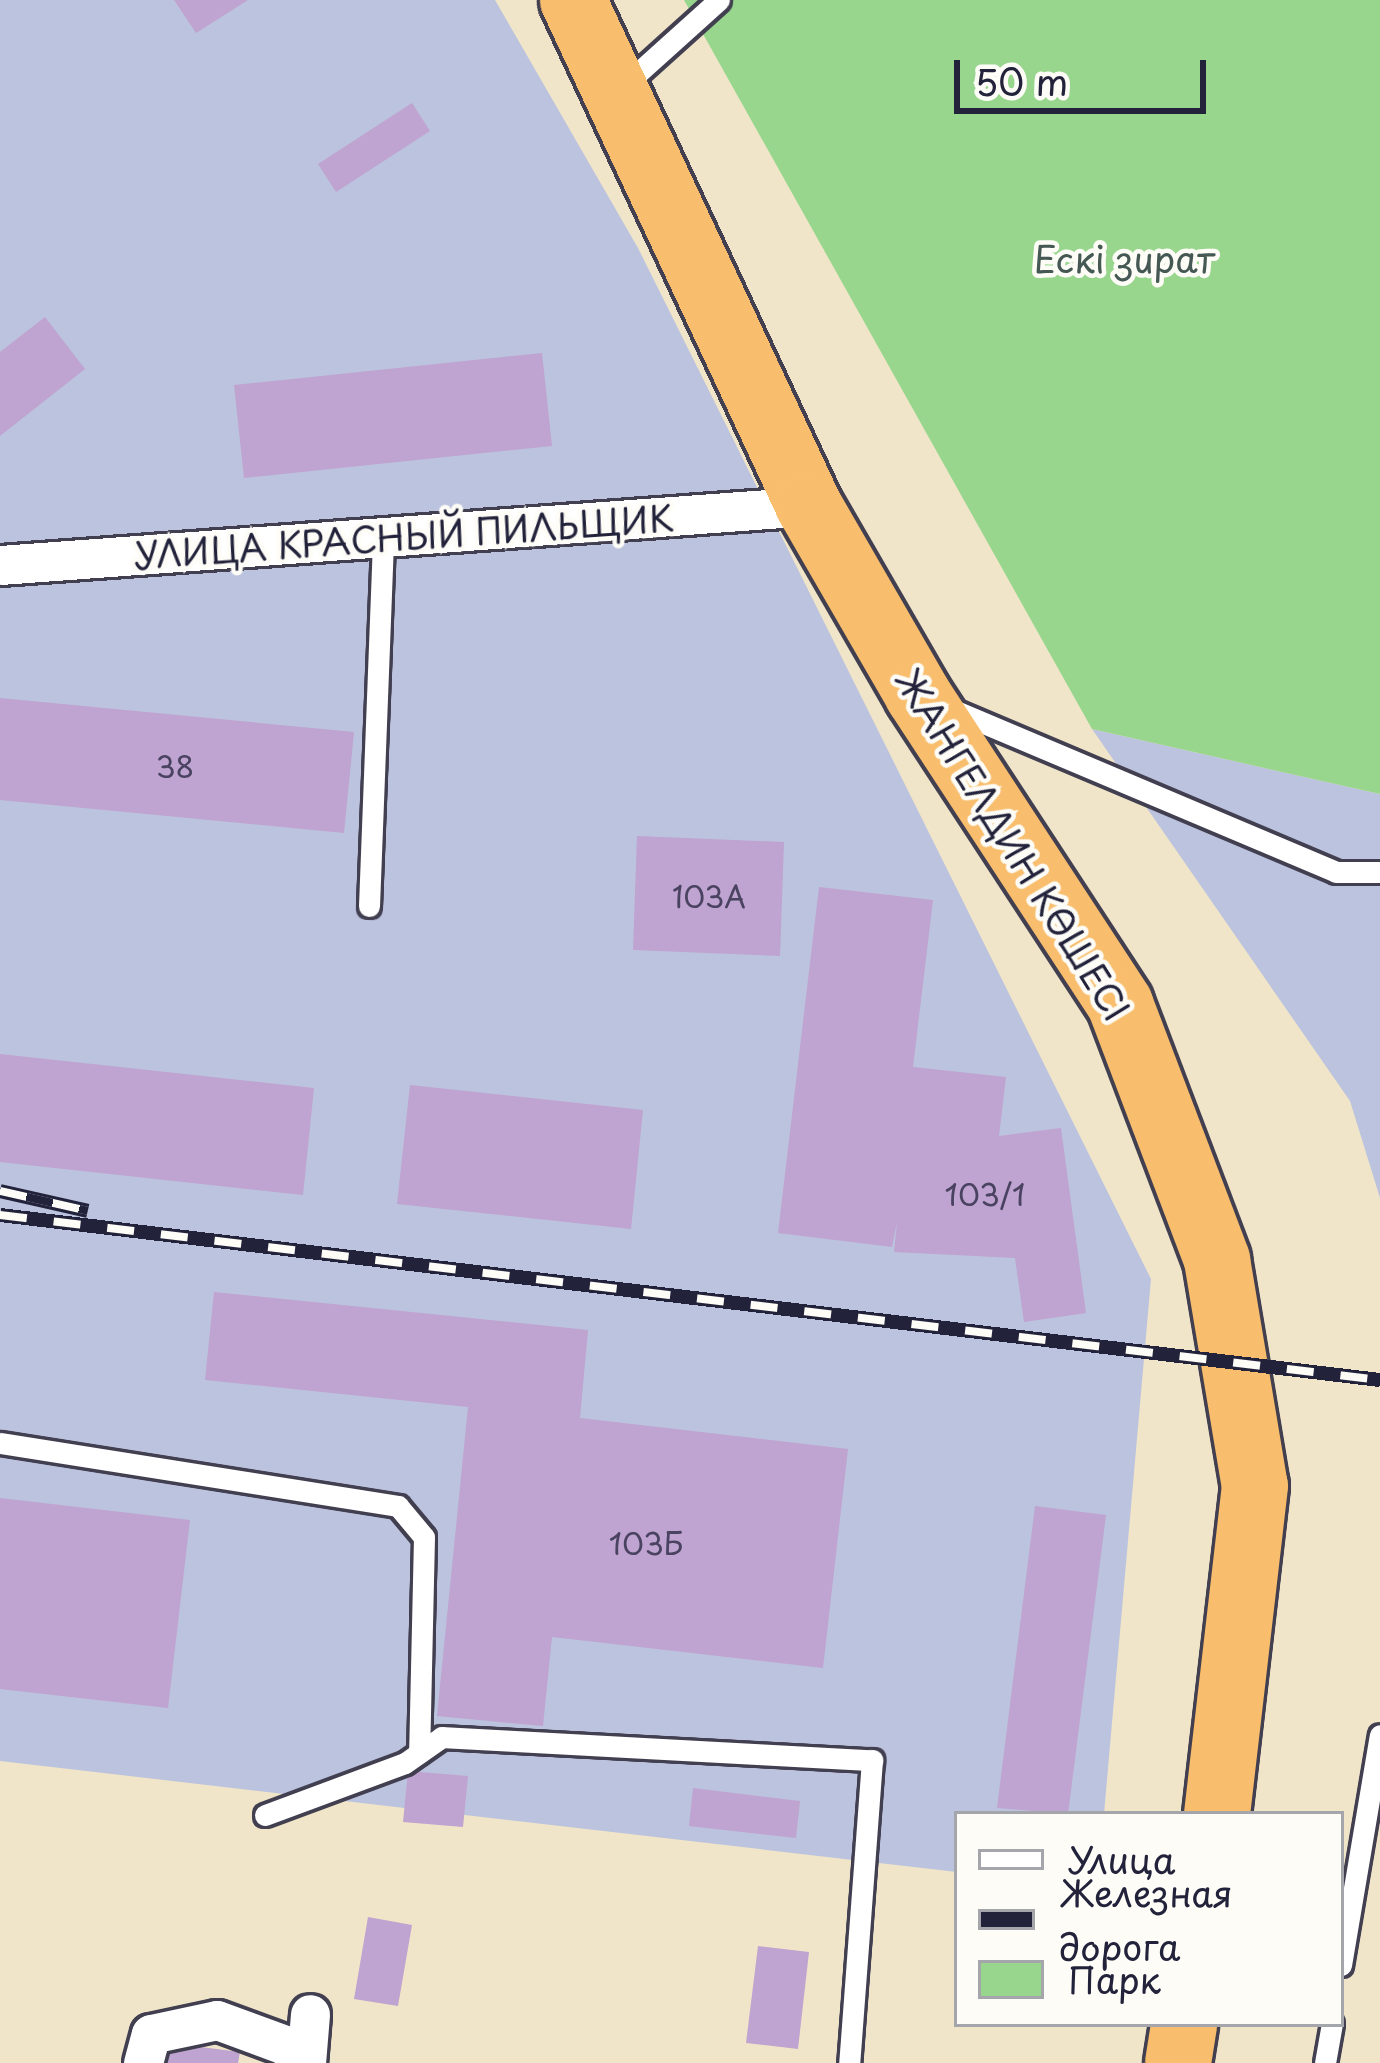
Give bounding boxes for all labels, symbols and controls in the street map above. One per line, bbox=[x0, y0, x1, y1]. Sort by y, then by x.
scale bar bbox=[960, 36, 1212, 110]
text: 50 m bbox=[975, 54, 1068, 108]
park label: Ескі зират bbox=[1032, 237, 1216, 281]
street label: УЛИЦА КРАСНЫЙ ПИЛЬЩИК bbox=[129, 495, 679, 577]
street label: ЖАНГЕЛДИН КӨШЕСІ bbox=[887, 660, 1139, 1028]
house number: 38 bbox=[156, 748, 194, 784]
house number: 103A bbox=[672, 878, 746, 914]
house number: 103/1 bbox=[945, 1176, 1025, 1212]
house number: 103Б bbox=[609, 1525, 683, 1561]
legend bbox=[954, 1811, 1344, 2027]
text: Улица bbox=[1068, 1832, 1175, 1886]
text: Железная дорога bbox=[1059, 1865, 1233, 1973]
text: Парк bbox=[1068, 1952, 1161, 2006]

